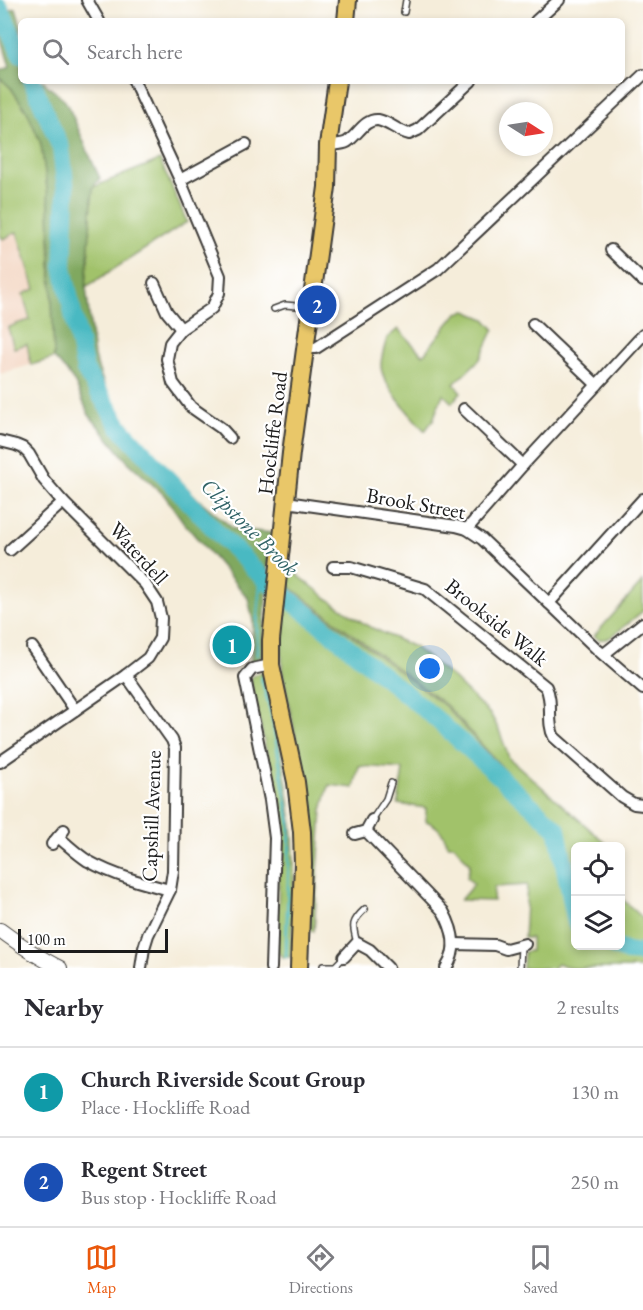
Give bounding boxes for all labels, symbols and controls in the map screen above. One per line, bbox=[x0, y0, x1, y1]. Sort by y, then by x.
search box bbox=[18, 18, 625, 84]
icon: search bbox=[39, 35, 72, 68]
text: Search here bbox=[87, 37, 182, 66]
north arrow bbox=[499, 102, 553, 156]
pin: 2 bbox=[298, 282, 336, 328]
street label: Hockliffe Road bbox=[251, 370, 293, 496]
water label: Clipstone Brook bbox=[195, 472, 305, 582]
street label: Brook Street bbox=[364, 481, 468, 525]
street label: Waterdell bbox=[103, 516, 175, 590]
street label: Brookside Walk bbox=[440, 572, 555, 673]
pin: 1 bbox=[212, 622, 252, 668]
your location bbox=[415, 654, 444, 683]
street label: Capshill Avenue bbox=[135, 750, 167, 882]
map controls bbox=[571, 842, 625, 950]
button: locate bbox=[571, 842, 625, 896]
button: layers bbox=[571, 896, 625, 950]
scale bar bbox=[18, 926, 168, 954]
text: 100 m bbox=[27, 929, 66, 950]
text: Nearby bbox=[24, 990, 104, 1024]
text: 2 results bbox=[556, 994, 619, 1020]
text: Church Riverside Scout Group bbox=[81, 1065, 365, 1094]
text: 1 bbox=[38, 1079, 49, 1105]
text: 130 m bbox=[571, 1079, 619, 1105]
text: Place · Hockliffe Road bbox=[81, 1094, 250, 1120]
text: Regent Street bbox=[81, 1155, 207, 1184]
text: 2 bbox=[38, 1169, 49, 1195]
text: 250 m bbox=[571, 1169, 619, 1195]
text: Bus stop · Hockliffe Road bbox=[81, 1184, 277, 1210]
tab: Map bbox=[85, 1241, 118, 1298]
tab: Directions bbox=[289, 1241, 353, 1298]
tab: Saved bbox=[523, 1241, 558, 1298]

